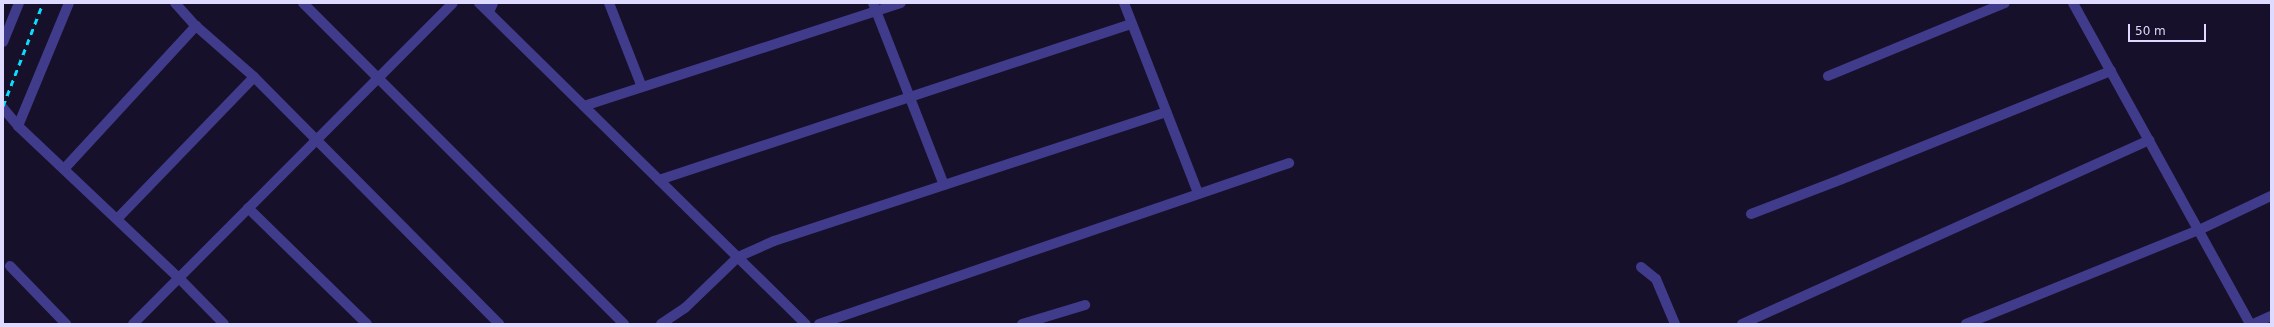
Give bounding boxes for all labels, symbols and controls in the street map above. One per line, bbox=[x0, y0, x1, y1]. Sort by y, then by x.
scale bar bbox=[2130, 16, 2208, 42]
text: 50 m bbox=[2135, 24, 2166, 38]

